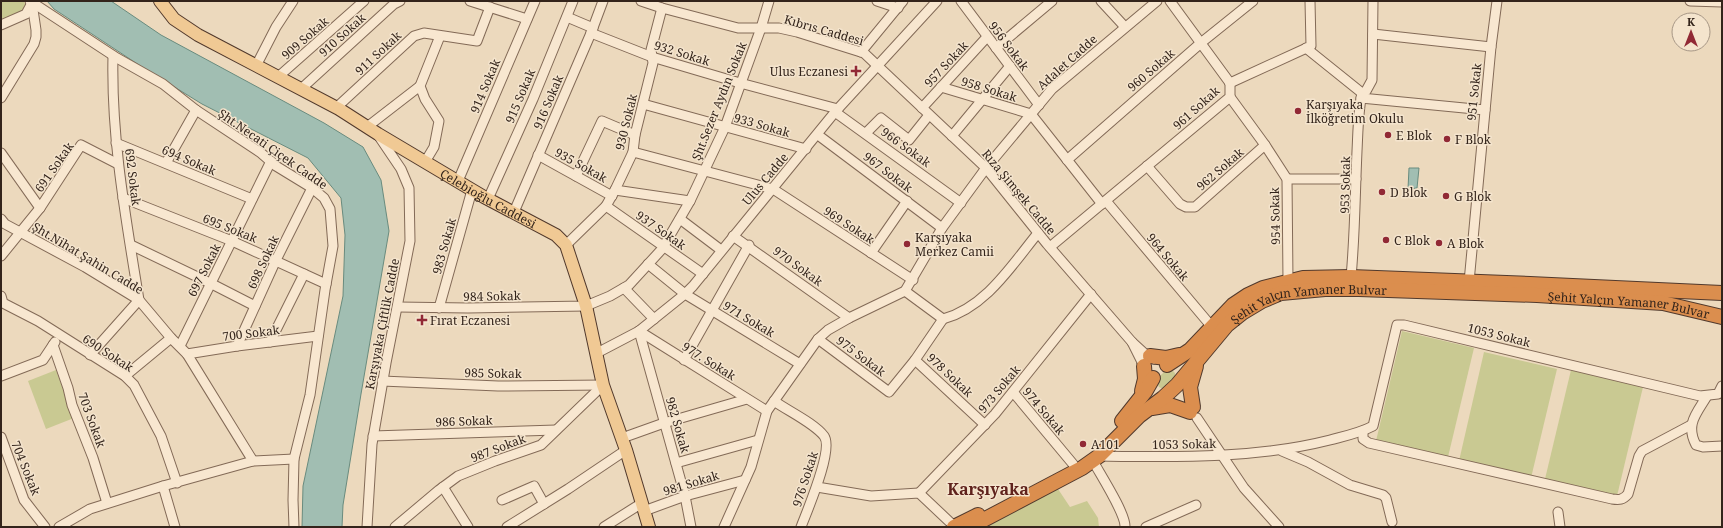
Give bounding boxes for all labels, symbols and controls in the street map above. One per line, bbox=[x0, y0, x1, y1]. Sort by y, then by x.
street label: 910 Sokak bbox=[315, 9, 370, 61]
street label: Kıbrıs Caddesi bbox=[782, 11, 866, 50]
street label: 909 Sokak bbox=[278, 12, 333, 63]
north arrow bbox=[1671, 12, 1711, 52]
text: K bbox=[1687, 14, 1696, 29]
street label: 956 Sokak bbox=[985, 18, 1034, 75]
street label: 911 Sokak bbox=[351, 27, 406, 79]
street label: Adalet Cadde bbox=[1033, 31, 1101, 93]
street label: 932 Sokak bbox=[652, 36, 713, 70]
street label: 957 Sokak bbox=[920, 36, 972, 91]
street label: Şht.Sezer Aydın Sokak bbox=[687, 38, 751, 163]
street label: 960 Sokak bbox=[1124, 44, 1179, 95]
street label: 914 Sokak bbox=[466, 55, 504, 116]
street label: 951 Sokak bbox=[1463, 62, 1486, 121]
place label: Ulus Eczanesi bbox=[770, 63, 848, 80]
street label: 915 Sokak bbox=[501, 65, 539, 126]
marker: Ulus Eczanesi bbox=[851, 66, 861, 76]
street label: 916 Sokak bbox=[529, 71, 567, 132]
street label: 958 Sokak bbox=[959, 72, 1020, 106]
street label: 961 Sokak bbox=[1169, 82, 1224, 134]
street label: 930 Sokak bbox=[611, 91, 641, 152]
place label: Karşıyaka İlköğretim Okulu bbox=[1306, 96, 1404, 127]
street label: Şht.Necati Çiçek Cadde bbox=[215, 105, 331, 193]
marker: Karşıyaka İlköğretim Okulu bbox=[1293, 106, 1303, 116]
street label: 933 Sokak bbox=[732, 109, 793, 141]
street label: 966 Sokak bbox=[878, 123, 935, 171]
place label: E Blok bbox=[1396, 127, 1433, 144]
marker: E Blok bbox=[1383, 130, 1393, 140]
place label: F Blok bbox=[1455, 131, 1492, 148]
marker: F Blok bbox=[1442, 134, 1452, 144]
street label: 691 Sokak bbox=[31, 138, 78, 195]
street label: 694 Sokak bbox=[159, 141, 220, 179]
street label: 962 Sokak bbox=[1193, 143, 1248, 194]
street label: 935 Sokak bbox=[552, 144, 611, 187]
street label: Rıza Şimşek Cadde bbox=[978, 146, 1060, 238]
street label: 692 Sokak bbox=[121, 147, 145, 208]
street label: 967 Sokak bbox=[860, 148, 917, 197]
street label: Ulus Cadde bbox=[738, 149, 792, 209]
street label: 953 Sokak bbox=[1336, 155, 1354, 214]
street label: Çelebioğlu Caddesi bbox=[437, 164, 540, 232]
place label: D Blok bbox=[1390, 184, 1428, 201]
street label: 954 Sokak bbox=[1266, 186, 1284, 245]
marker: D Blok bbox=[1377, 187, 1387, 197]
place label: G Blok bbox=[1454, 188, 1492, 205]
marker: G Blok bbox=[1441, 191, 1451, 201]
street label: 969 Sokak bbox=[820, 202, 879, 248]
street label: 937 Sokak bbox=[633, 207, 690, 254]
street label: 695 Sokak bbox=[200, 209, 261, 247]
street label: 983 Sokak bbox=[428, 215, 460, 276]
street label: Şht.Nihat Şahin Cadde bbox=[29, 218, 147, 298]
place label: Karşıyaka Merkez Camii bbox=[915, 229, 994, 260]
street label: 964 Sokak bbox=[1143, 230, 1194, 285]
street label: 698 Sokak bbox=[243, 231, 283, 292]
place label: C Blok bbox=[1394, 232, 1431, 249]
marker: C Blok bbox=[1381, 235, 1391, 245]
place label: A Blok bbox=[1447, 235, 1485, 252]
marker: A Blok bbox=[1434, 238, 1444, 248]
marker: Karşıyaka Merkez Camii bbox=[902, 239, 912, 249]
street label: 697 Sokak bbox=[183, 240, 225, 299]
street label: 970 Sokak bbox=[770, 242, 827, 290]
street label: Karşıyaka Çiftlik Cadde bbox=[361, 257, 403, 391]
street label: Şehit Yalçın Yamaner Bulvar bbox=[1227, 280, 1388, 328]
street label: 984 Sokak bbox=[463, 287, 522, 305]
street label: Şehit Yalçın Yamaner Bulvar bbox=[1547, 287, 1712, 322]
street label: 971 Sokak bbox=[720, 297, 779, 342]
place label: Fırat Eczanesi bbox=[430, 312, 510, 329]
marker: Fırat Eczanesi bbox=[417, 315, 427, 325]
street label: 1053 Sokak bbox=[1466, 319, 1533, 351]
street label: 700 Sokak bbox=[221, 321, 282, 345]
street label: 690 Sokak bbox=[79, 330, 138, 376]
street label: 975 Sokak bbox=[833, 332, 890, 381]
street label: 977. Sokak bbox=[679, 338, 740, 385]
street label: 978 Sokak bbox=[923, 349, 978, 401]
street label: 973 Sokak bbox=[974, 361, 1025, 416]
street label: 985 Sokak bbox=[464, 364, 523, 382]
street label: 974 Sokak bbox=[1019, 384, 1070, 439]
street label: 703 Sokak bbox=[74, 390, 110, 451]
street label: 982 Sokak bbox=[662, 395, 694, 456]
street label: 986 Sokak bbox=[435, 411, 494, 430]
street label: 987 Sokak bbox=[468, 429, 529, 466]
street label: 1053 Sokak bbox=[1152, 435, 1217, 453]
place label: A101 bbox=[1091, 436, 1120, 453]
street label: 704 Sokak bbox=[7, 438, 45, 499]
marker: A101 bbox=[1078, 439, 1088, 449]
street label: 976 Sokak bbox=[788, 448, 822, 509]
street label: 981 Sokak bbox=[661, 466, 722, 500]
district label: Karşıyaka bbox=[947, 478, 1029, 500]

